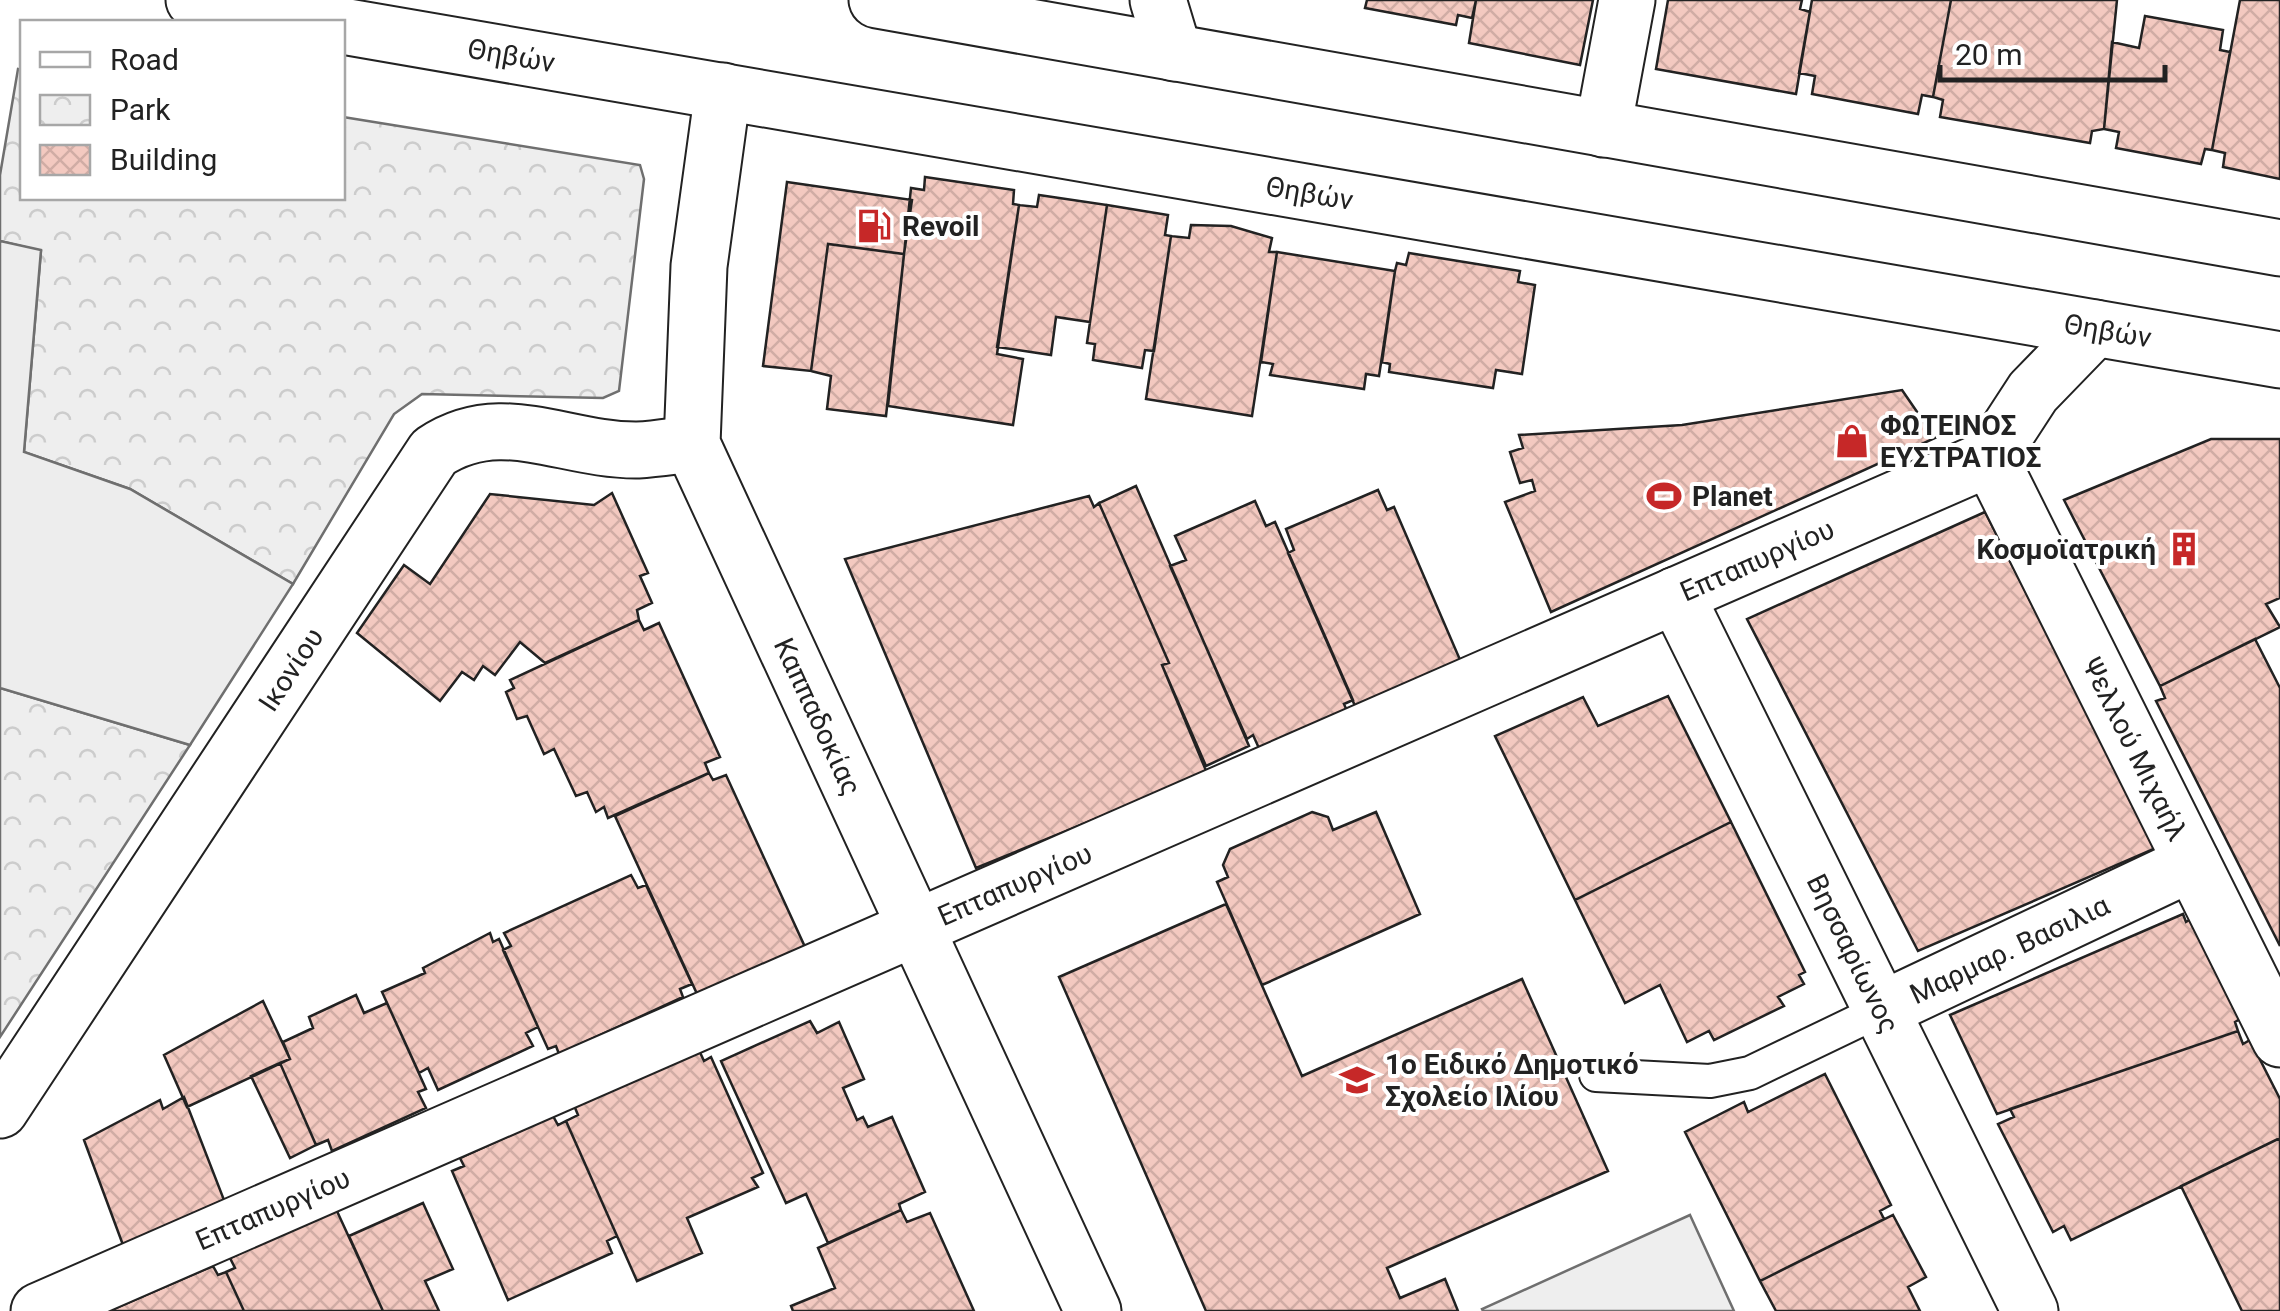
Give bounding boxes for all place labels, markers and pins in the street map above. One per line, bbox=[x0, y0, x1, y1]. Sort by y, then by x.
fuel station icon: Revoil bbox=[855, 207, 893, 245]
place label: Revoil bbox=[902, 210, 979, 243]
place label: ΦΩΤΕΙΝΟΣ ΕΥΣΤΡΑΤΙΟΣ bbox=[1880, 409, 2042, 474]
shop icon: ΦΩΤΕΙΝΟΣ ΕΥΣΤΡΑΤΙΟΣ bbox=[1833, 422, 1871, 460]
sports icon: Planet bbox=[1645, 477, 1683, 515]
place label: Planet bbox=[1692, 480, 1773, 513]
building icon: Κοσμοϊατρική bbox=[2165, 530, 2203, 568]
place label: Κοσμοϊατρική bbox=[1976, 533, 2156, 566]
place label: 1ο Ειδικό Δημοτικό Σχολείο Ιλίου bbox=[1385, 1048, 1638, 1113]
school or university icon: 1ο Ειδικό Δημοτικό Σχολείο Ιλίου bbox=[1338, 1061, 1376, 1099]

